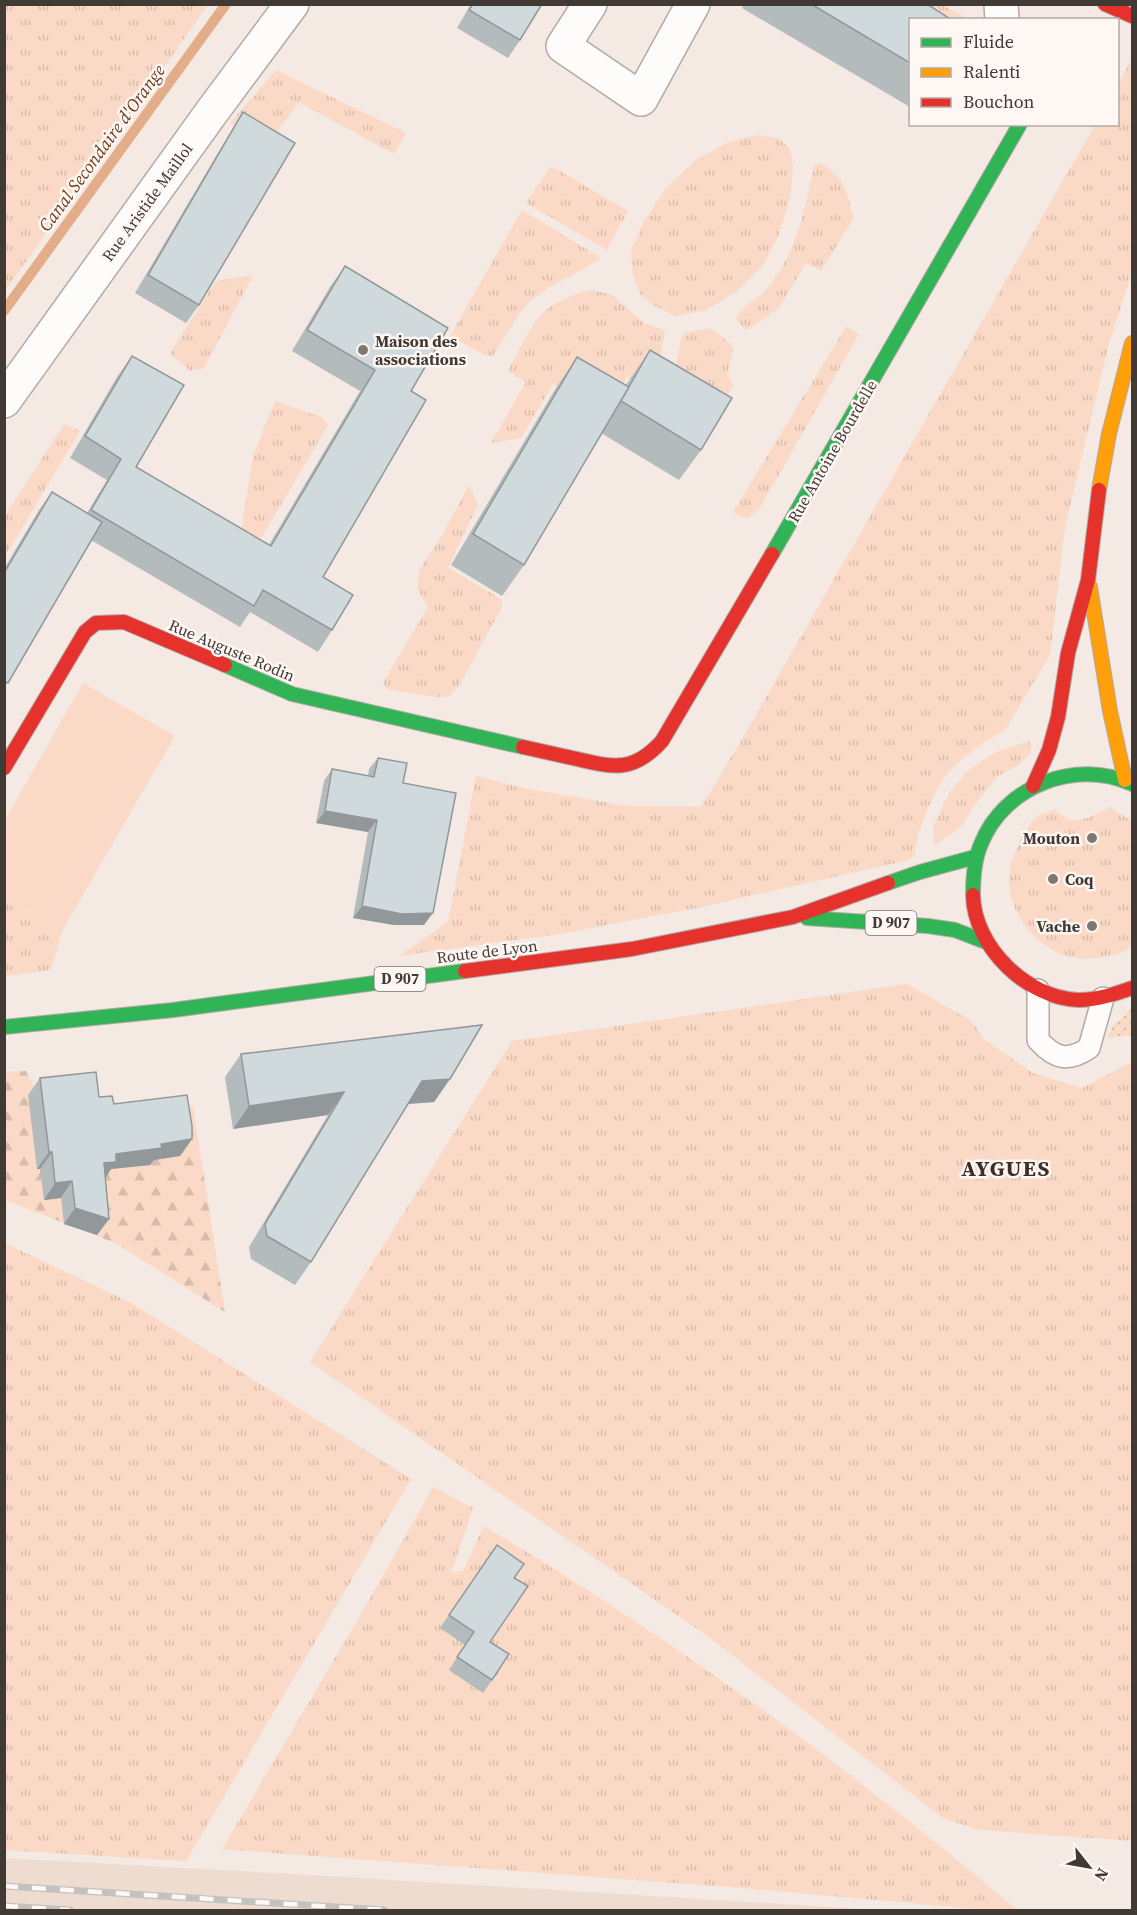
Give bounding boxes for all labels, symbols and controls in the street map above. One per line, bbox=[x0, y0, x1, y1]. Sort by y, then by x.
legend bbox=[909, 18, 1119, 126]
text: Fluide bbox=[963, 29, 1014, 54]
water label: Canal Secondaire d'Orange bbox=[33, 59, 171, 236]
text: Ralenti bbox=[963, 59, 1020, 84]
text: Bouchon bbox=[963, 89, 1035, 114]
street label: Rue Aristide Maillol bbox=[97, 138, 198, 266]
place label: Maison des associations bbox=[375, 330, 466, 370]
marker: Maison des associations bbox=[356, 343, 370, 357]
street label: Rue Antoine Bourdelle bbox=[782, 376, 882, 526]
street label: Rue Auguste Rodin bbox=[166, 614, 299, 687]
place label: Mouton bbox=[1023, 827, 1080, 849]
marker: Mouton bbox=[1085, 831, 1099, 845]
place label: Coq bbox=[1065, 868, 1094, 890]
marker: Coq bbox=[1046, 872, 1060, 886]
road number: D 907 bbox=[866, 911, 916, 935]
place label: Vache bbox=[1036, 915, 1080, 937]
marker: Vache bbox=[1085, 919, 1099, 933]
street label: Route de Lyon bbox=[435, 934, 539, 968]
road number: D 907 bbox=[374, 967, 426, 991]
district label: AYGUES bbox=[961, 1153, 1051, 1183]
north arrow bbox=[1059, 1837, 1119, 1897]
text: N bbox=[1089, 1864, 1114, 1886]

